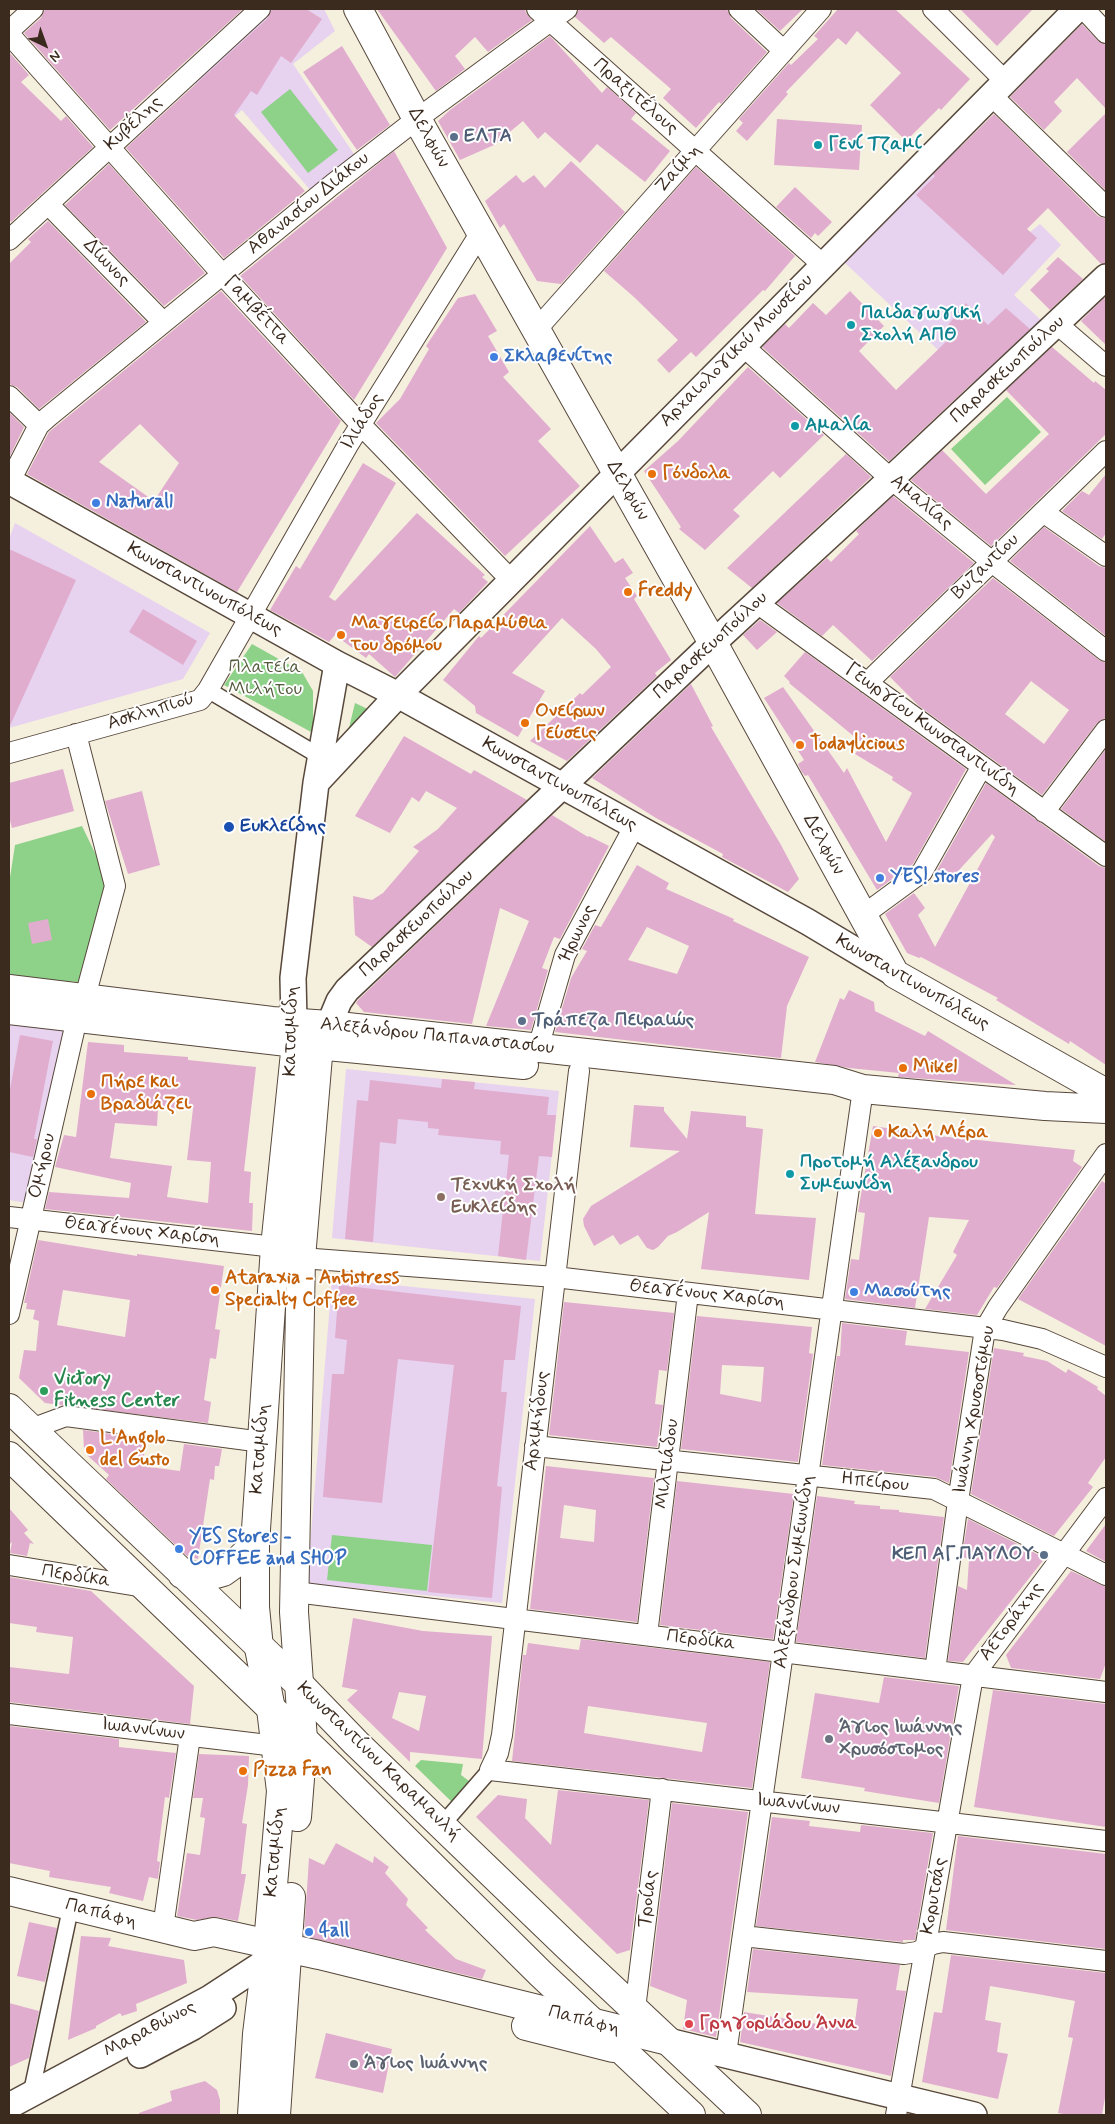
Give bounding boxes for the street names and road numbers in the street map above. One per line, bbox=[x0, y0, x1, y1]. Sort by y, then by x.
street label: Πραξιτέλους bbox=[588, 54, 682, 140]
street label: Κυβέλης bbox=[100, 92, 168, 156]
street label: Δελφών bbox=[402, 104, 454, 172]
street label: Ζαίμη bbox=[651, 140, 707, 198]
street label: Αθανασίου Διάκου bbox=[243, 148, 375, 260]
street label: Δίωνος bbox=[78, 234, 134, 292]
street label: Αρχαιολογικού Μουσείου bbox=[656, 270, 818, 432]
street label: Γαμβέττα bbox=[218, 271, 294, 351]
street label: Παρασκευοπούλου bbox=[946, 311, 1070, 429]
street label: Ιλιάδος bbox=[337, 389, 389, 455]
street label: Δελφών bbox=[601, 457, 653, 525]
street label: Αμαλίας bbox=[885, 470, 957, 536]
street label: Βυζαντίου bbox=[947, 529, 1025, 605]
street label: Κωνσταντινουπόλεως bbox=[122, 538, 286, 642]
street label: Παρασκευοπούλου bbox=[649, 587, 773, 705]
street label: Γεωργίου Κωνσταντινίδη bbox=[840, 659, 1024, 801]
street label: Ασκληπιού bbox=[105, 688, 197, 736]
street label: Κωνσταντινουπόλεως bbox=[477, 733, 641, 837]
street label: Δελφών bbox=[797, 811, 849, 879]
street label: Παρασκευοπούλου bbox=[355, 865, 479, 983]
street label: Ήρωνος bbox=[554, 901, 602, 967]
street label: Κωνσταντινουπόλεως bbox=[831, 930, 993, 1036]
street label: Κατσιμίδη bbox=[280, 985, 304, 1077]
street label: Αλεξάνδρου Παπαναστασίου bbox=[319, 1013, 555, 1061]
street label: Ομήρου bbox=[24, 1131, 62, 1201]
street label: Θεαγένους Χαρίση bbox=[63, 1212, 221, 1252]
street label: Θεαγένους Χαρίση bbox=[628, 1275, 786, 1315]
street label: Ιωάννη Χρυσοστόμου bbox=[949, 1324, 1001, 1496]
street label: Αρχιμήδους bbox=[521, 1370, 555, 1472]
street label: Κατσιμίδη bbox=[246, 1403, 276, 1495]
street label: Μιλτιάδου bbox=[651, 1418, 685, 1510]
street label: Ηπείρου bbox=[840, 1468, 910, 1498]
street label: Αλεξάνδρου Συμεωνίδη bbox=[770, 1474, 820, 1670]
street label: Περδίκα bbox=[40, 1560, 112, 1594]
street label: Αετοράχης bbox=[975, 1578, 1049, 1666]
street label: Περδίκα bbox=[665, 1625, 737, 1657]
street label: Κωνσταντίνου Καραμανλή bbox=[291, 1678, 465, 1846]
street label: Ιωαννίνων bbox=[100, 1714, 186, 1746]
street label: Ιωαννίνων bbox=[755, 1789, 841, 1821]
street label: Κατσιμίδη bbox=[261, 1806, 291, 1898]
street label: Κορυτσάς bbox=[917, 1856, 953, 1936]
street label: Τροίας bbox=[634, 1869, 664, 1929]
street label: Παπάφη bbox=[63, 1894, 139, 1934]
street label: Μαραθώνος bbox=[100, 1996, 200, 2064]
street label: Παπάφη bbox=[546, 2001, 622, 2041]

